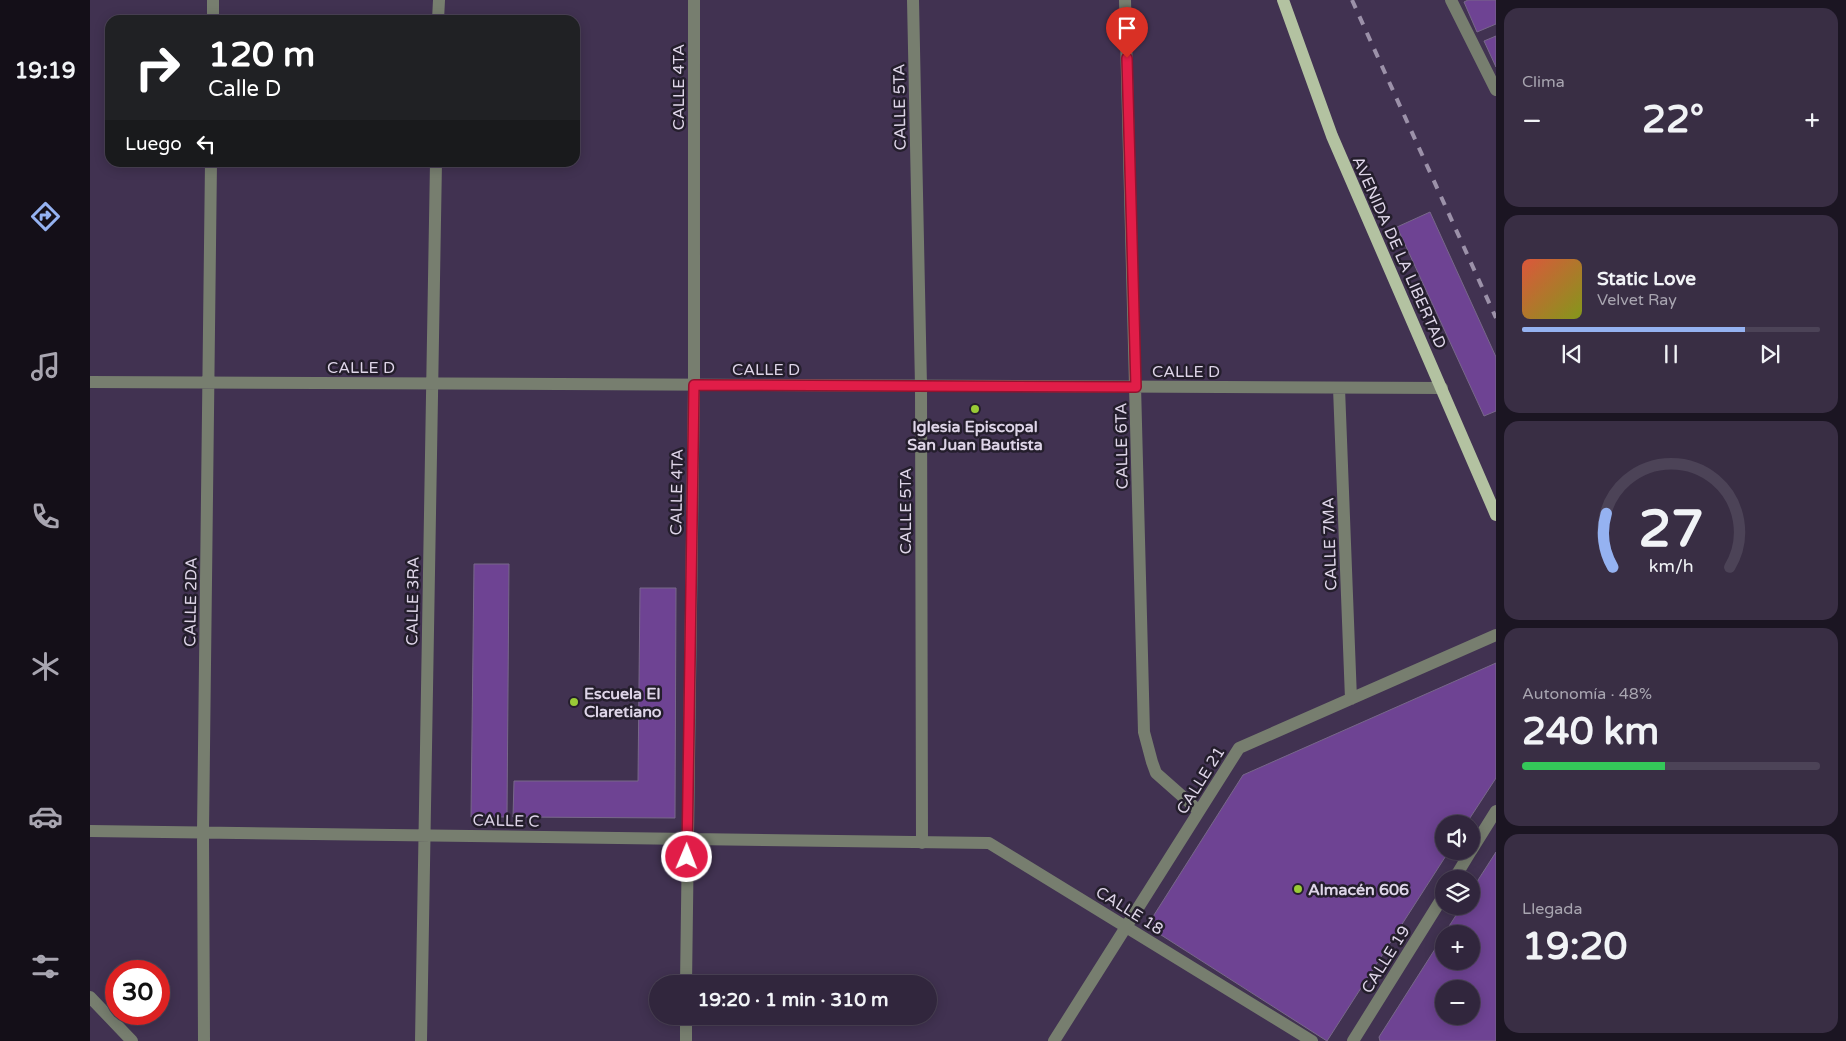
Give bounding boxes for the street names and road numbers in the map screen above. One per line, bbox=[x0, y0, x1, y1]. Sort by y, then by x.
street label: CALLE 4TA bbox=[669, 44, 689, 130]
street label: CALLE 5TA bbox=[889, 63, 911, 150]
street label: AVENIDA DE LA LIBERTAD bbox=[1348, 153, 1451, 352]
street label: CALLE D bbox=[327, 358, 395, 378]
street label: CALLE D bbox=[732, 360, 800, 380]
street label: CALLE D bbox=[1152, 362, 1220, 382]
street label: CALLE 6TA bbox=[1111, 402, 1133, 489]
street label: CALLE 4TA bbox=[666, 448, 688, 535]
street label: CALLE 5TA bbox=[896, 468, 916, 554]
street label: CALLE 7MA bbox=[1318, 497, 1342, 591]
street label: CALLE 3RA bbox=[402, 556, 424, 646]
street label: CALLE 2DA bbox=[180, 557, 202, 647]
street label: CALLE 21 bbox=[1172, 743, 1229, 818]
street label: CALLE C bbox=[472, 810, 540, 832]
street label: CALLE 18 bbox=[1092, 882, 1167, 939]
street label: CALLE 19 bbox=[1357, 922, 1414, 997]

